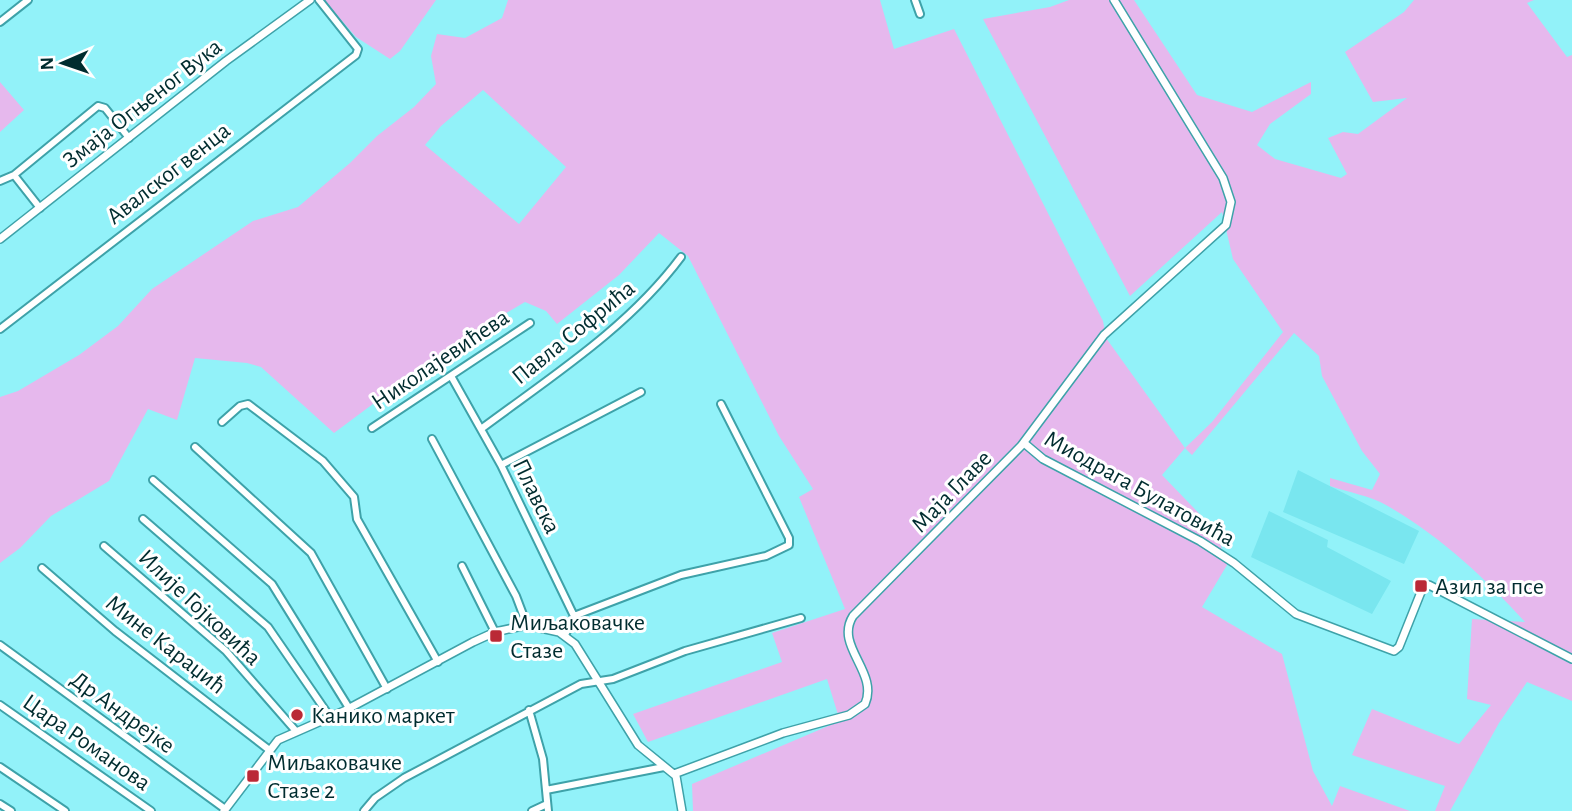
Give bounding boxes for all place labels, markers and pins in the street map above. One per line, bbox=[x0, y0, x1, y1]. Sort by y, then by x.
place label: Азил за псе bbox=[1435, 575, 1544, 599]
marker: Азил за псе bbox=[1413, 578, 1429, 594]
place label: Миљаковачке Стазе bbox=[510, 611, 645, 663]
marker: Миљаковачке Стазе bbox=[488, 628, 504, 644]
place label: Канико маркет bbox=[311, 704, 455, 728]
marker: Канико маркет bbox=[289, 707, 305, 723]
place label: Миљаковачке Стазе 2 bbox=[267, 751, 402, 803]
marker: Миљаковачке Стазе 2 bbox=[245, 768, 261, 784]

